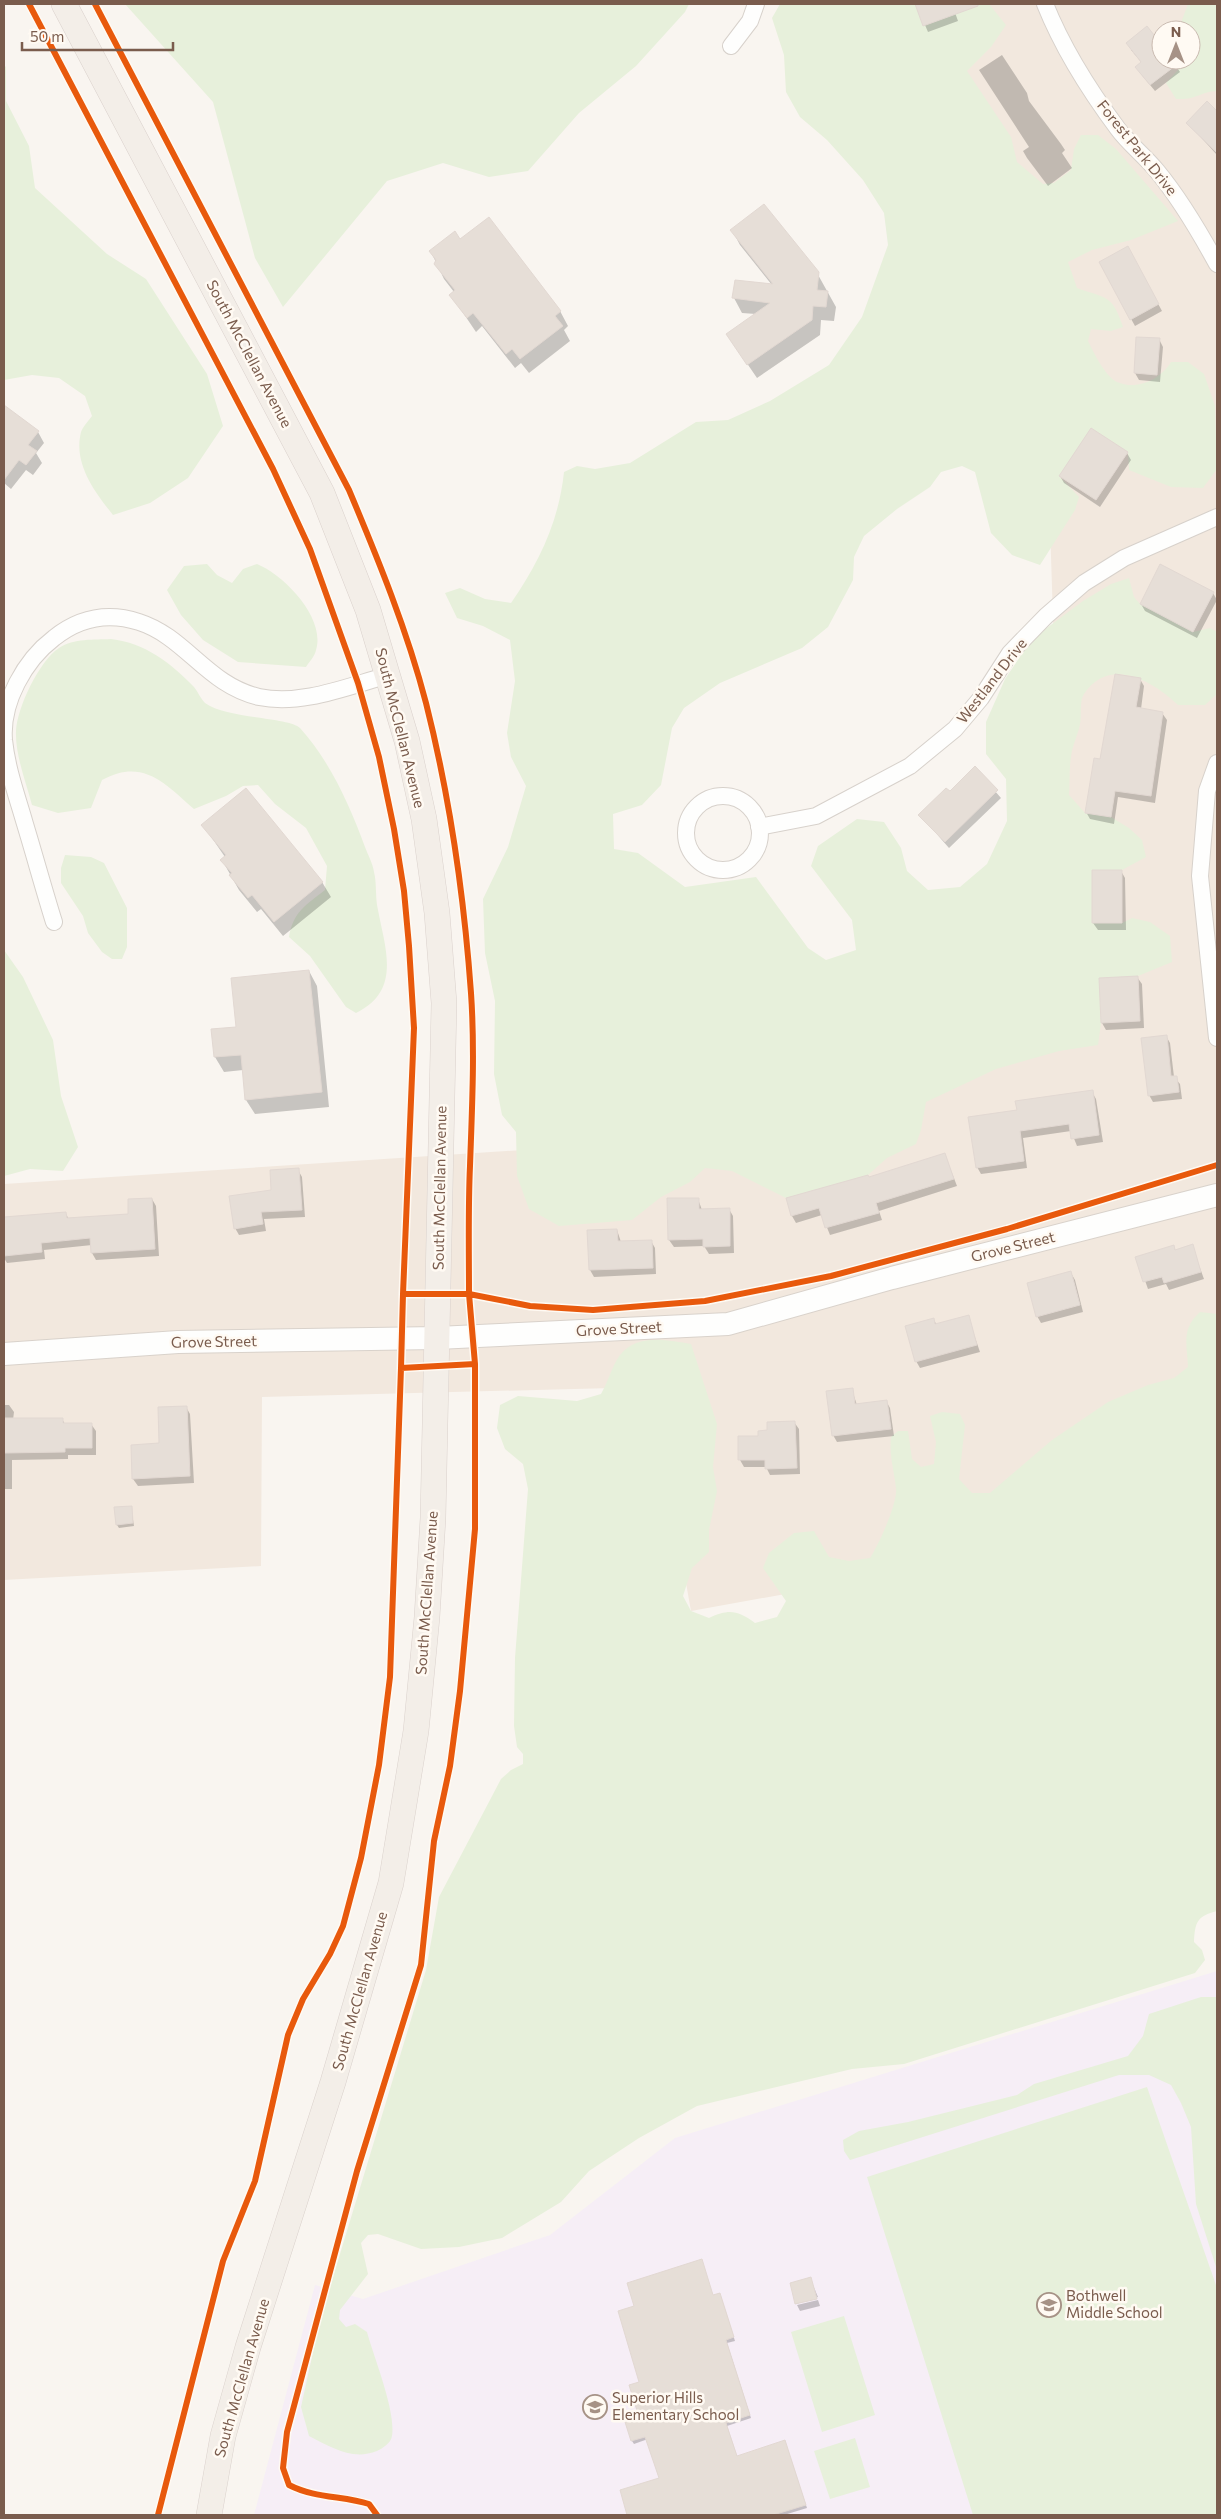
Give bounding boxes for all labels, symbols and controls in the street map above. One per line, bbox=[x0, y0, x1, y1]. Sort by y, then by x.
scale bar bbox=[22, 20, 174, 52]
north arrow bbox=[1151, 20, 1201, 70]
text: N bbox=[1171, 23, 1181, 40]
text: 50 m bbox=[30, 27, 64, 45]
street label: Forest Park Drive bbox=[1094, 96, 1182, 199]
street label: South McClellan Avenue bbox=[203, 277, 296, 430]
street label: Westland Drive bbox=[952, 634, 1030, 727]
street label: South McClellan Avenue bbox=[372, 646, 430, 810]
street label: South McClellan Avenue bbox=[429, 1106, 449, 1270]
street label: Grove Street bbox=[969, 1227, 1057, 1265]
street label: Grove Street bbox=[576, 1317, 662, 1339]
street label: Grove Street bbox=[171, 1331, 257, 1351]
street label: South McClellan Avenue bbox=[411, 1510, 441, 1676]
street label: South McClellan Avenue bbox=[328, 1909, 390, 2072]
place label: Bothwell Middle School bbox=[1066, 2286, 1163, 2321]
school or university icon: Bothwell Middle School bbox=[1036, 2292, 1062, 2318]
street label: South McClellan Avenue bbox=[210, 2296, 272, 2459]
place label: Superior Hills Elementary School bbox=[612, 2388, 739, 2423]
school or university icon: Superior Hills Elementary School bbox=[582, 2394, 608, 2420]

